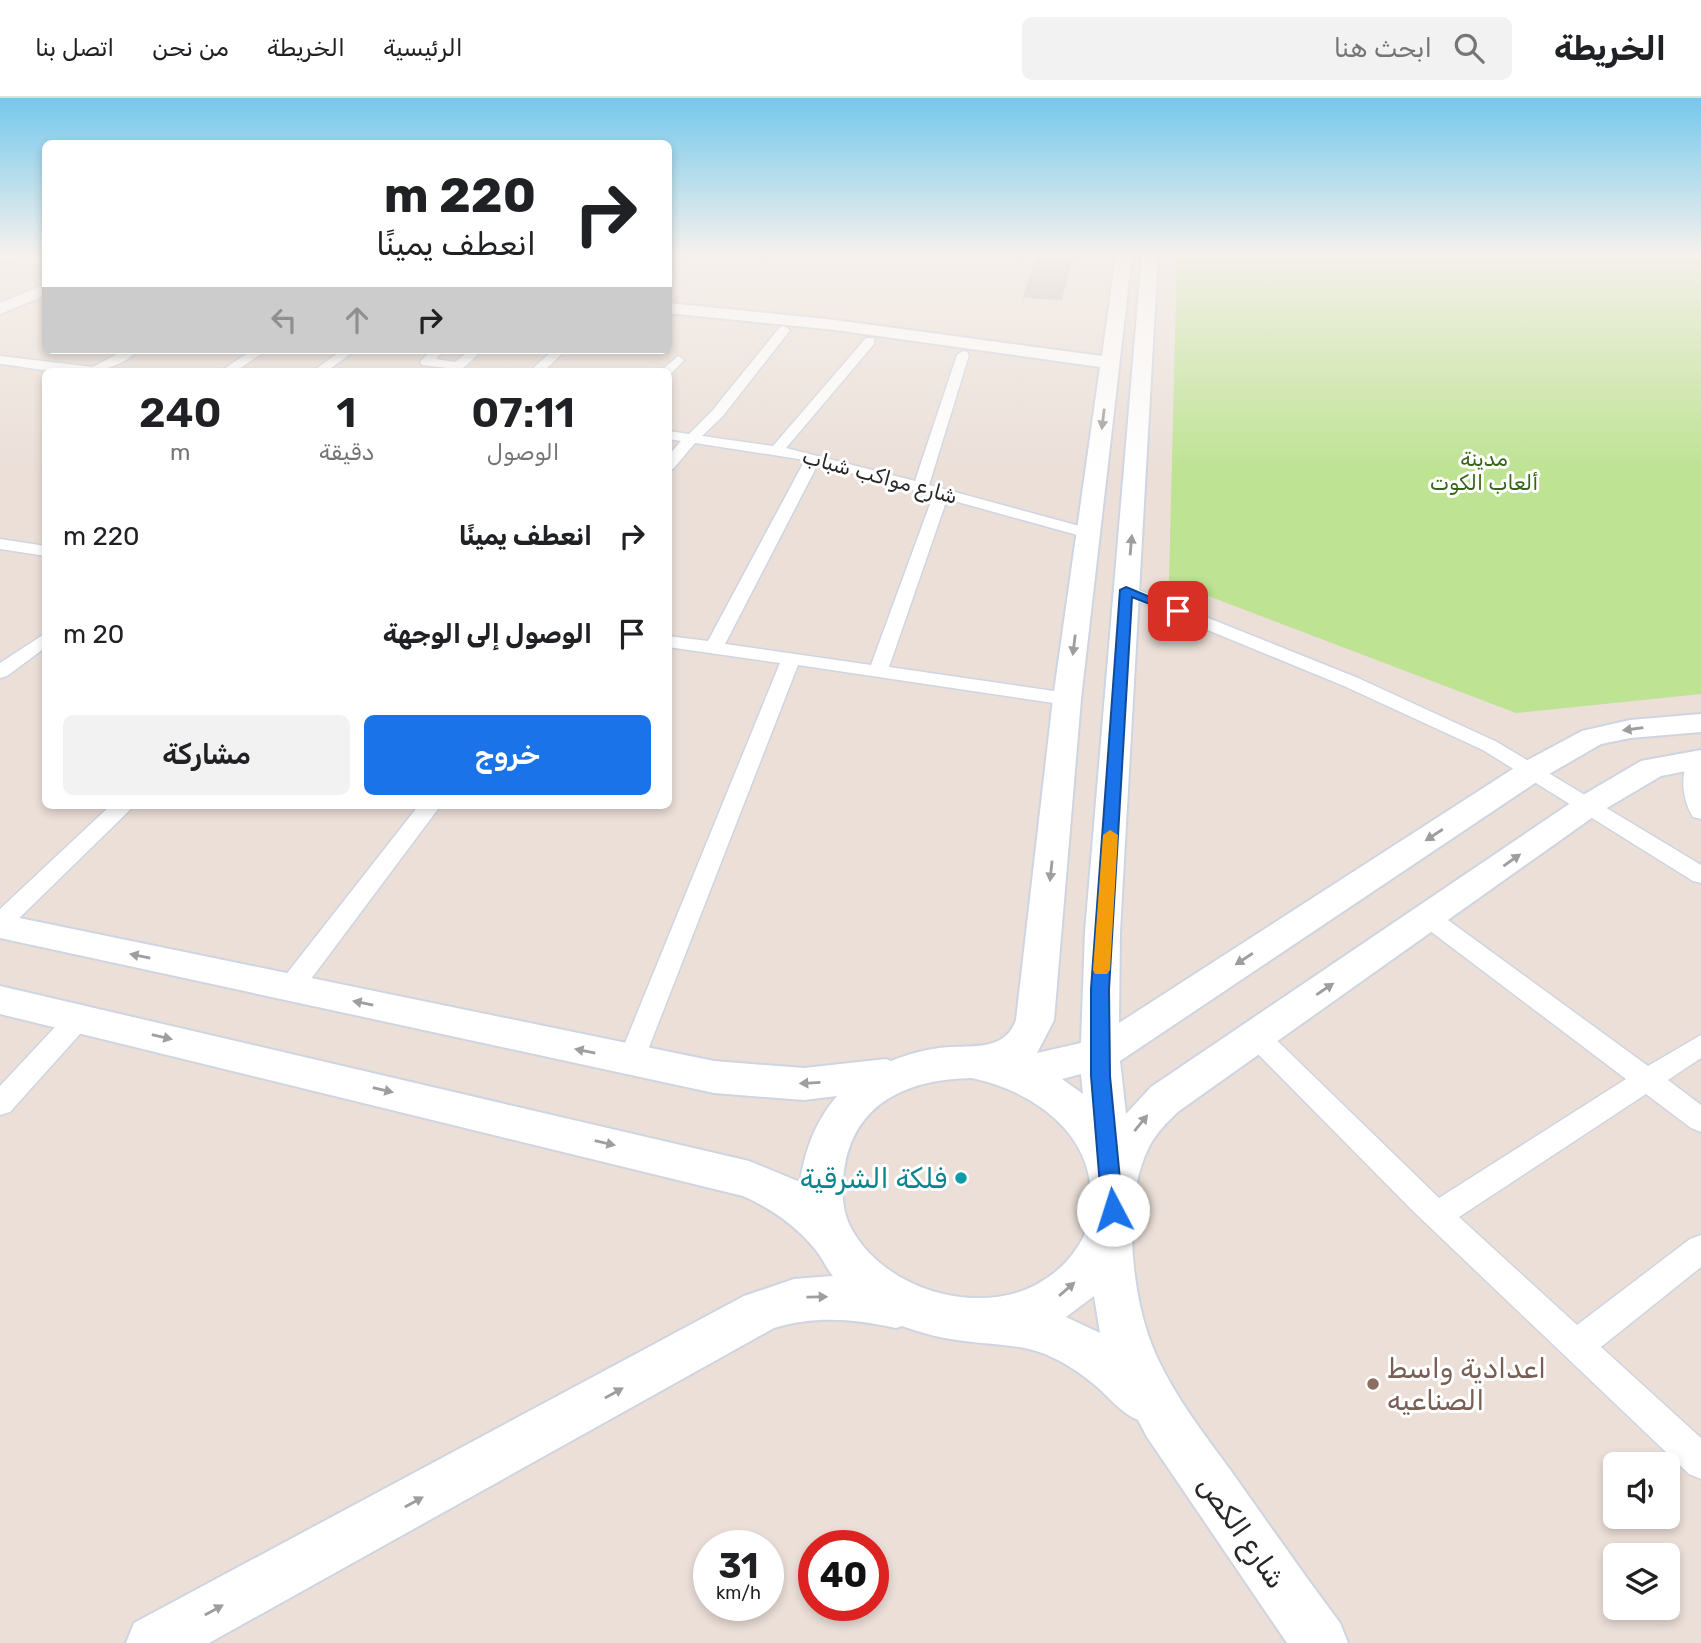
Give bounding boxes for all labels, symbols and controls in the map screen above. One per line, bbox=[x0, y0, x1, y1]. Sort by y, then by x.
search box bbox=[1022, 17, 1512, 80]
icon: search bbox=[1450, 29, 1488, 67]
text: الخريطة bbox=[1554, 29, 1666, 68]
text: ابحث هنا bbox=[1334, 33, 1432, 64]
text: اتصل بنا bbox=[35, 34, 114, 62]
text: من نحن bbox=[152, 34, 229, 62]
text: الخريطة bbox=[267, 34, 345, 62]
text: الرئيسية bbox=[383, 34, 463, 62]
text: 220 m bbox=[384, 166, 536, 224]
icon: right bbox=[560, 168, 651, 259]
text: انعطف يمينًا bbox=[376, 225, 536, 263]
icon: left bbox=[265, 301, 303, 339]
icon: ahead bbox=[338, 301, 376, 339]
icon: right bbox=[411, 301, 449, 339]
text: 240 bbox=[139, 388, 222, 438]
text: 1 bbox=[336, 388, 356, 438]
text: 07:11 bbox=[471, 388, 575, 438]
one-way arrow bbox=[1097, 408, 1108, 430]
text: m bbox=[170, 438, 191, 466]
text: دقيقة bbox=[319, 438, 374, 466]
text: الوصول bbox=[487, 438, 559, 466]
street label: شارع مواكب شباب bbox=[799, 443, 960, 511]
park label: مدينة ألعاب الكوت bbox=[1430, 446, 1538, 495]
icon: right bbox=[613, 517, 651, 555]
text: 220 m bbox=[63, 521, 140, 552]
text: انعطف يمينًا bbox=[459, 521, 592, 552]
one-way arrow bbox=[1126, 534, 1137, 556]
pin bbox=[1148, 581, 1208, 641]
icon: arrive bbox=[1159, 592, 1197, 630]
icon: arrive bbox=[613, 615, 651, 653]
text: 20 m bbox=[63, 619, 124, 650]
text: الوصول إلى الوجهة bbox=[383, 619, 592, 650]
one-way arrow bbox=[1069, 634, 1080, 656]
button: مشاركة bbox=[63, 715, 350, 795]
button: خروج bbox=[364, 715, 651, 795]
one-way arrow bbox=[1622, 724, 1644, 735]
one-way arrow bbox=[1424, 828, 1444, 841]
one-way arrow bbox=[1503, 853, 1521, 867]
one-way arrow bbox=[1045, 860, 1056, 882]
one-way arrow bbox=[129, 950, 151, 961]
one-way arrow bbox=[1234, 953, 1254, 966]
one-way arrow bbox=[1315, 983, 1334, 996]
one-way arrow bbox=[352, 998, 374, 1009]
one-way arrow bbox=[151, 1032, 173, 1043]
one-way arrow bbox=[574, 1045, 596, 1056]
one-way arrow bbox=[799, 1078, 821, 1089]
one-way arrow bbox=[372, 1085, 394, 1096]
one-way arrow bbox=[1133, 1114, 1148, 1131]
one-way arrow bbox=[594, 1138, 616, 1149]
place label: فلكة الشرقية bbox=[800, 1162, 947, 1195]
marker: فلكة الشرقية bbox=[953, 1170, 969, 1186]
position arrow bbox=[1076, 1173, 1150, 1247]
one-way arrow bbox=[1058, 1282, 1075, 1297]
one-way arrow bbox=[807, 1292, 829, 1303]
place label: اعدادية واسط الصناعيه bbox=[1387, 1352, 1546, 1417]
marker: اعدادية واسط الصناعيه bbox=[1365, 1376, 1381, 1392]
one-way arrow bbox=[604, 1387, 623, 1399]
map controls bbox=[1603, 1452, 1680, 1620]
button: sound bbox=[1603, 1452, 1680, 1529]
street label: شارع الكص bbox=[1189, 1469, 1293, 1597]
one-way arrow bbox=[404, 1496, 423, 1508]
speed limit sign: 40 bbox=[798, 1530, 889, 1621]
button: layers bbox=[1603, 1543, 1680, 1620]
text: 31 bbox=[719, 1545, 758, 1587]
text: km/h bbox=[716, 1582, 761, 1604]
one-way arrow bbox=[204, 1605, 224, 1616]

